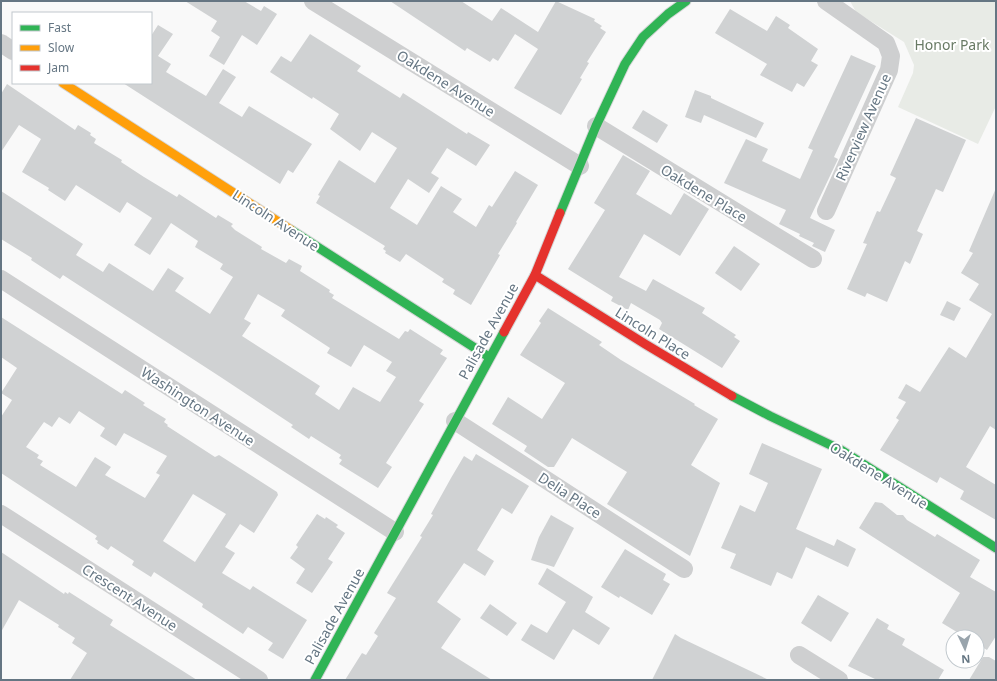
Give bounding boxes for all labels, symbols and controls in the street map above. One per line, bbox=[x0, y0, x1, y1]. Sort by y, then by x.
legend bbox=[12, 12, 152, 84]
text: Fast bbox=[48, 19, 72, 36]
park label: Honor Park bbox=[915, 35, 990, 54]
text: Slow bbox=[48, 39, 75, 56]
street label: Oakdene Avenue bbox=[393, 45, 499, 121]
text: Jam bbox=[47, 59, 69, 76]
street label: Riverview Avenue bbox=[831, 70, 895, 184]
street label: Oakdene Place bbox=[657, 160, 751, 226]
street label: Lincoln Avenue bbox=[229, 185, 323, 255]
street label: Palisade Avenue bbox=[454, 279, 522, 383]
street label: Lincoln Place bbox=[612, 302, 694, 364]
street label: Washington Avenue bbox=[138, 362, 259, 450]
street label: Oakdene Avenue bbox=[826, 437, 932, 513]
street label: Delia Place bbox=[535, 468, 605, 522]
street label: Crescent Avenue bbox=[79, 559, 181, 635]
street label: Palisade Avenue bbox=[300, 564, 368, 668]
north arrow bbox=[945, 629, 985, 669]
text: N bbox=[961, 652, 971, 667]

